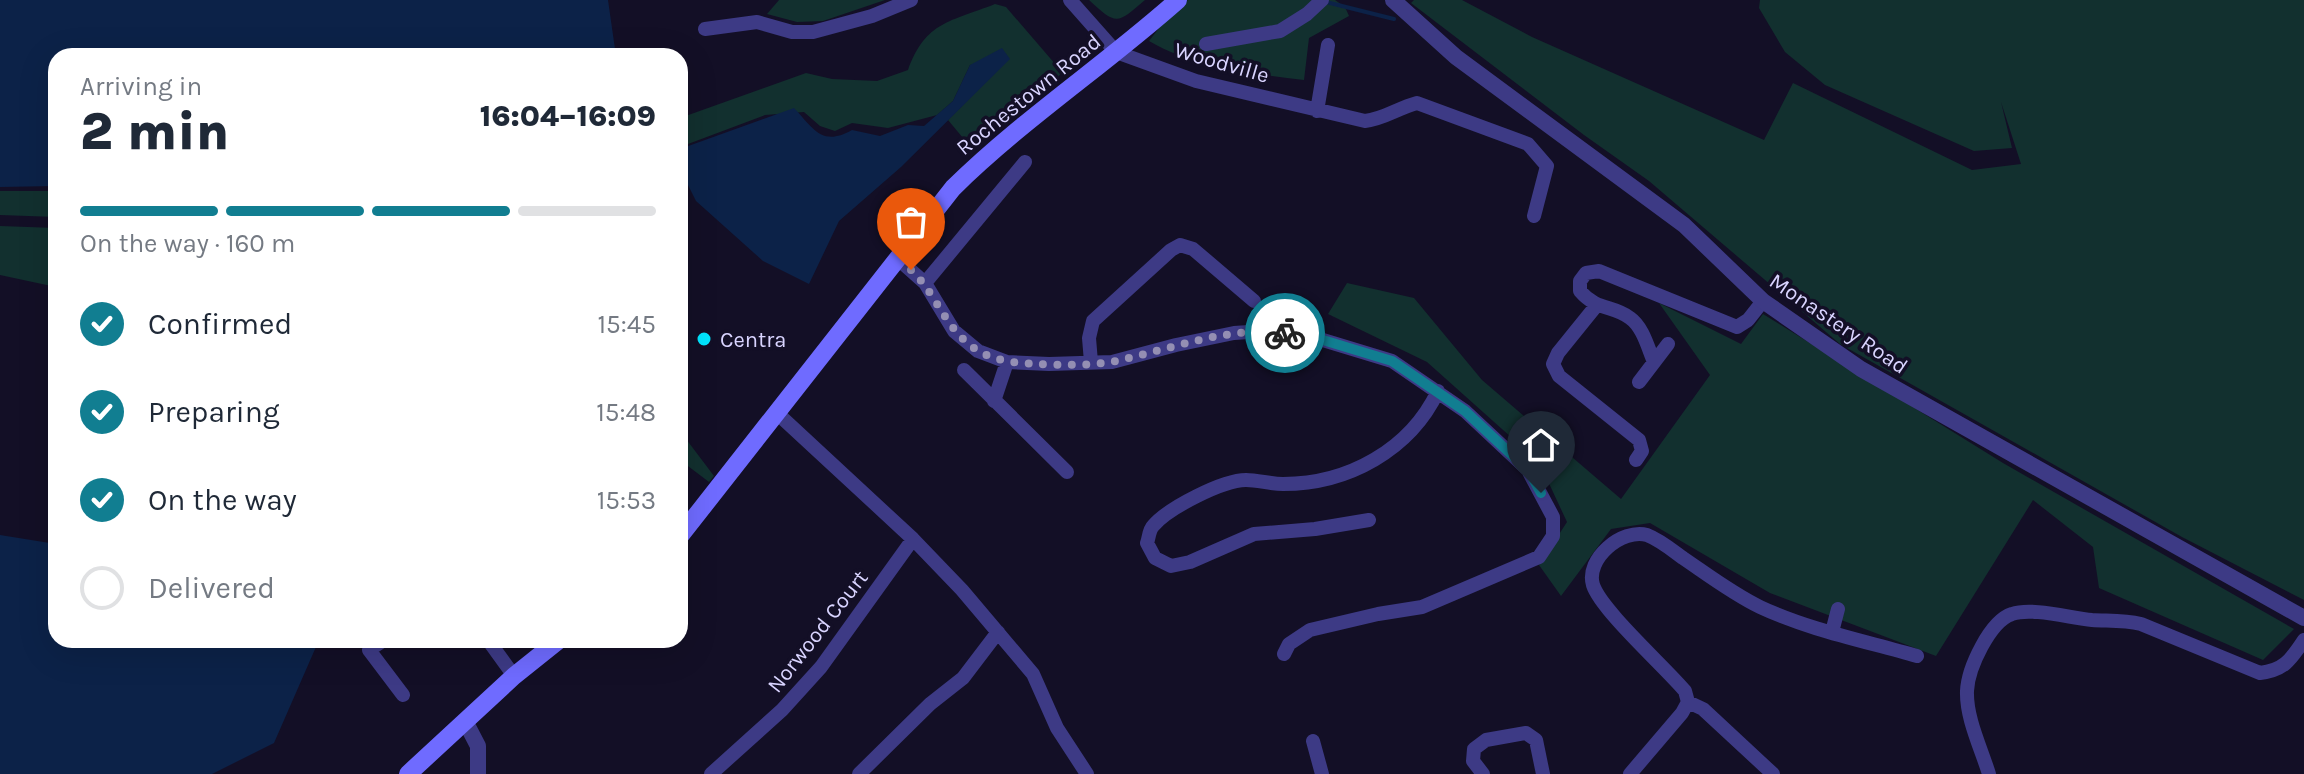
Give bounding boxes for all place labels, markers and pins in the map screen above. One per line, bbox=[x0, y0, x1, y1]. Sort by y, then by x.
pin bbox=[877, 188, 945, 270]
place label: Centra bbox=[720, 327, 786, 353]
marker: Centra bbox=[695, 330, 713, 348]
pin bbox=[1507, 411, 1575, 493]

